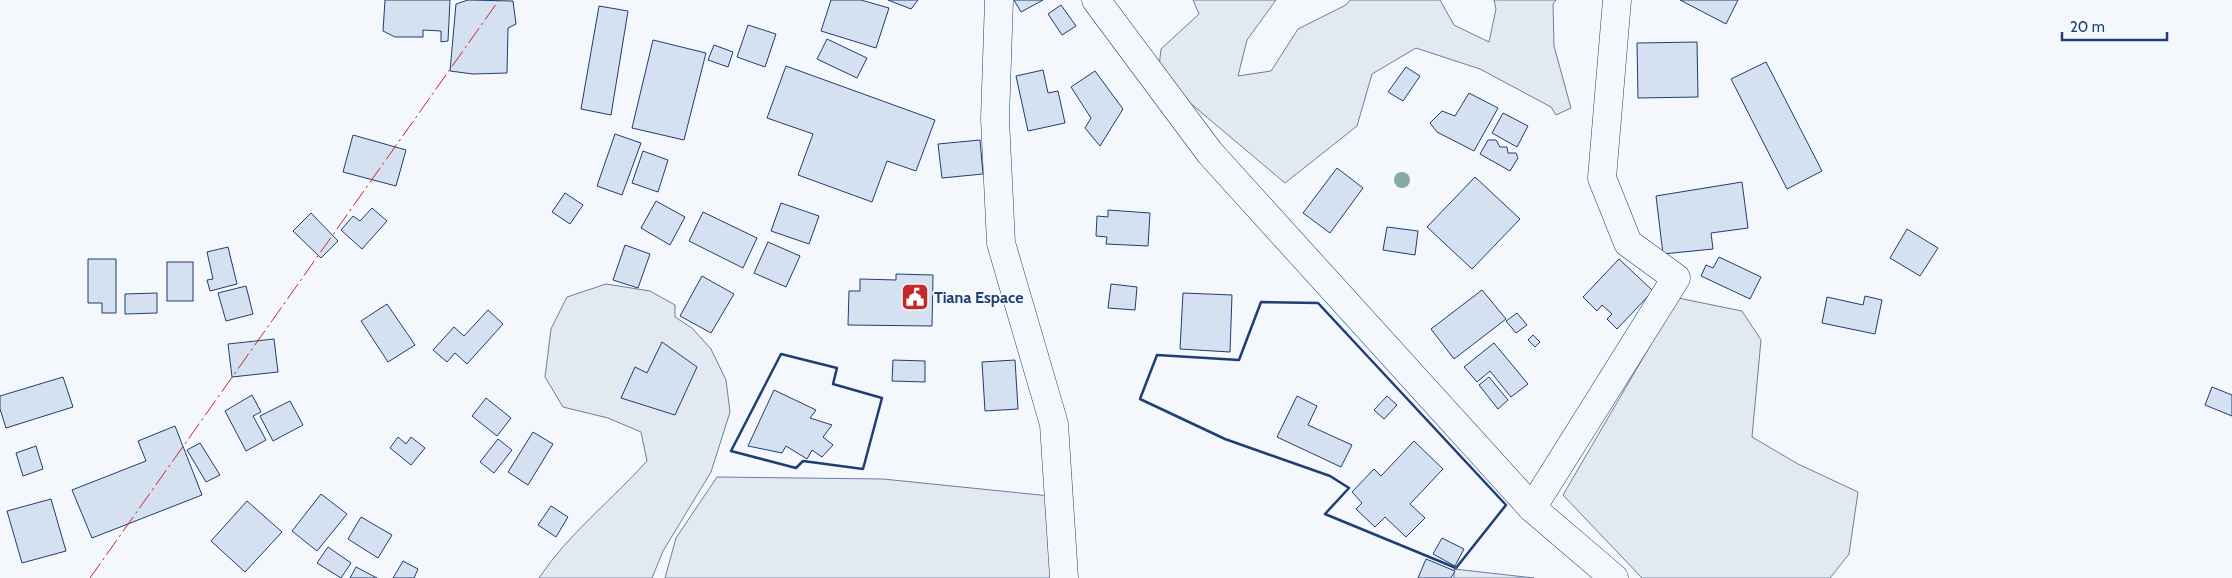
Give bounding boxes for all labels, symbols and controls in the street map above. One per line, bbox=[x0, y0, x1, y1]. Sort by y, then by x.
scale bar bbox=[2062, 10, 2167, 42]
text: 20 m bbox=[2070, 18, 2105, 36]
public building icon: Tiana Espace bbox=[900, 282, 930, 312]
place label: Tiana Espace bbox=[934, 288, 1023, 307]

